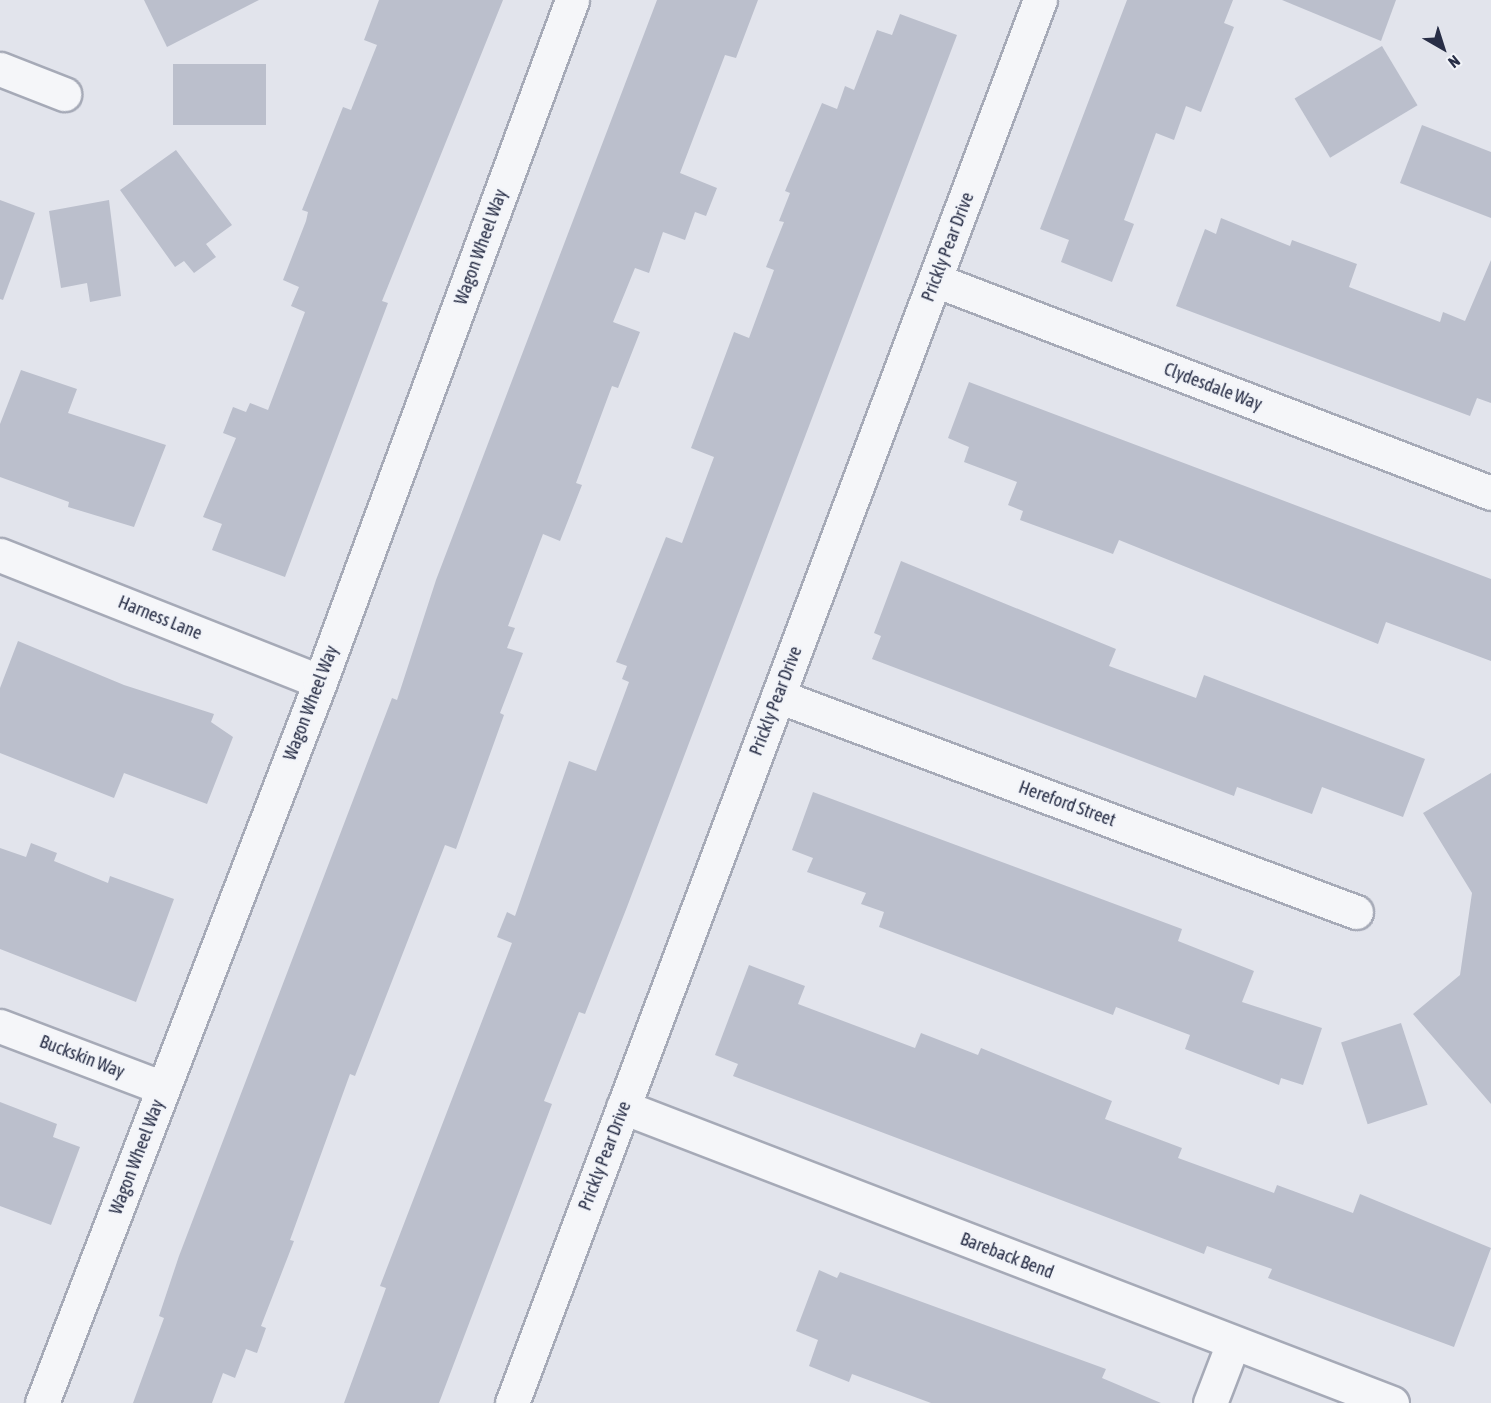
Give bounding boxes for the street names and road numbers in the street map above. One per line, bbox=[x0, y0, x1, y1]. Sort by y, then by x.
street label: Wagon Wheel Way bbox=[450, 186, 512, 308]
street label: Prickly Pear Drive bbox=[917, 189, 979, 305]
street label: Clydesdale Way bbox=[1161, 358, 1265, 416]
street label: Harness Lane bbox=[115, 591, 205, 645]
street label: Wagon Wheel Way bbox=[279, 642, 343, 764]
street label: Prickly Pear Drive bbox=[745, 643, 807, 759]
street label: Hereford Street bbox=[1016, 777, 1118, 831]
street label: Buckskin Way bbox=[37, 1031, 127, 1083]
street label: Wagon Wheel Way bbox=[105, 1096, 169, 1218]
street label: Prickly Pear Drive bbox=[574, 1098, 636, 1214]
street label: Bareback Bend bbox=[957, 1228, 1057, 1284]

